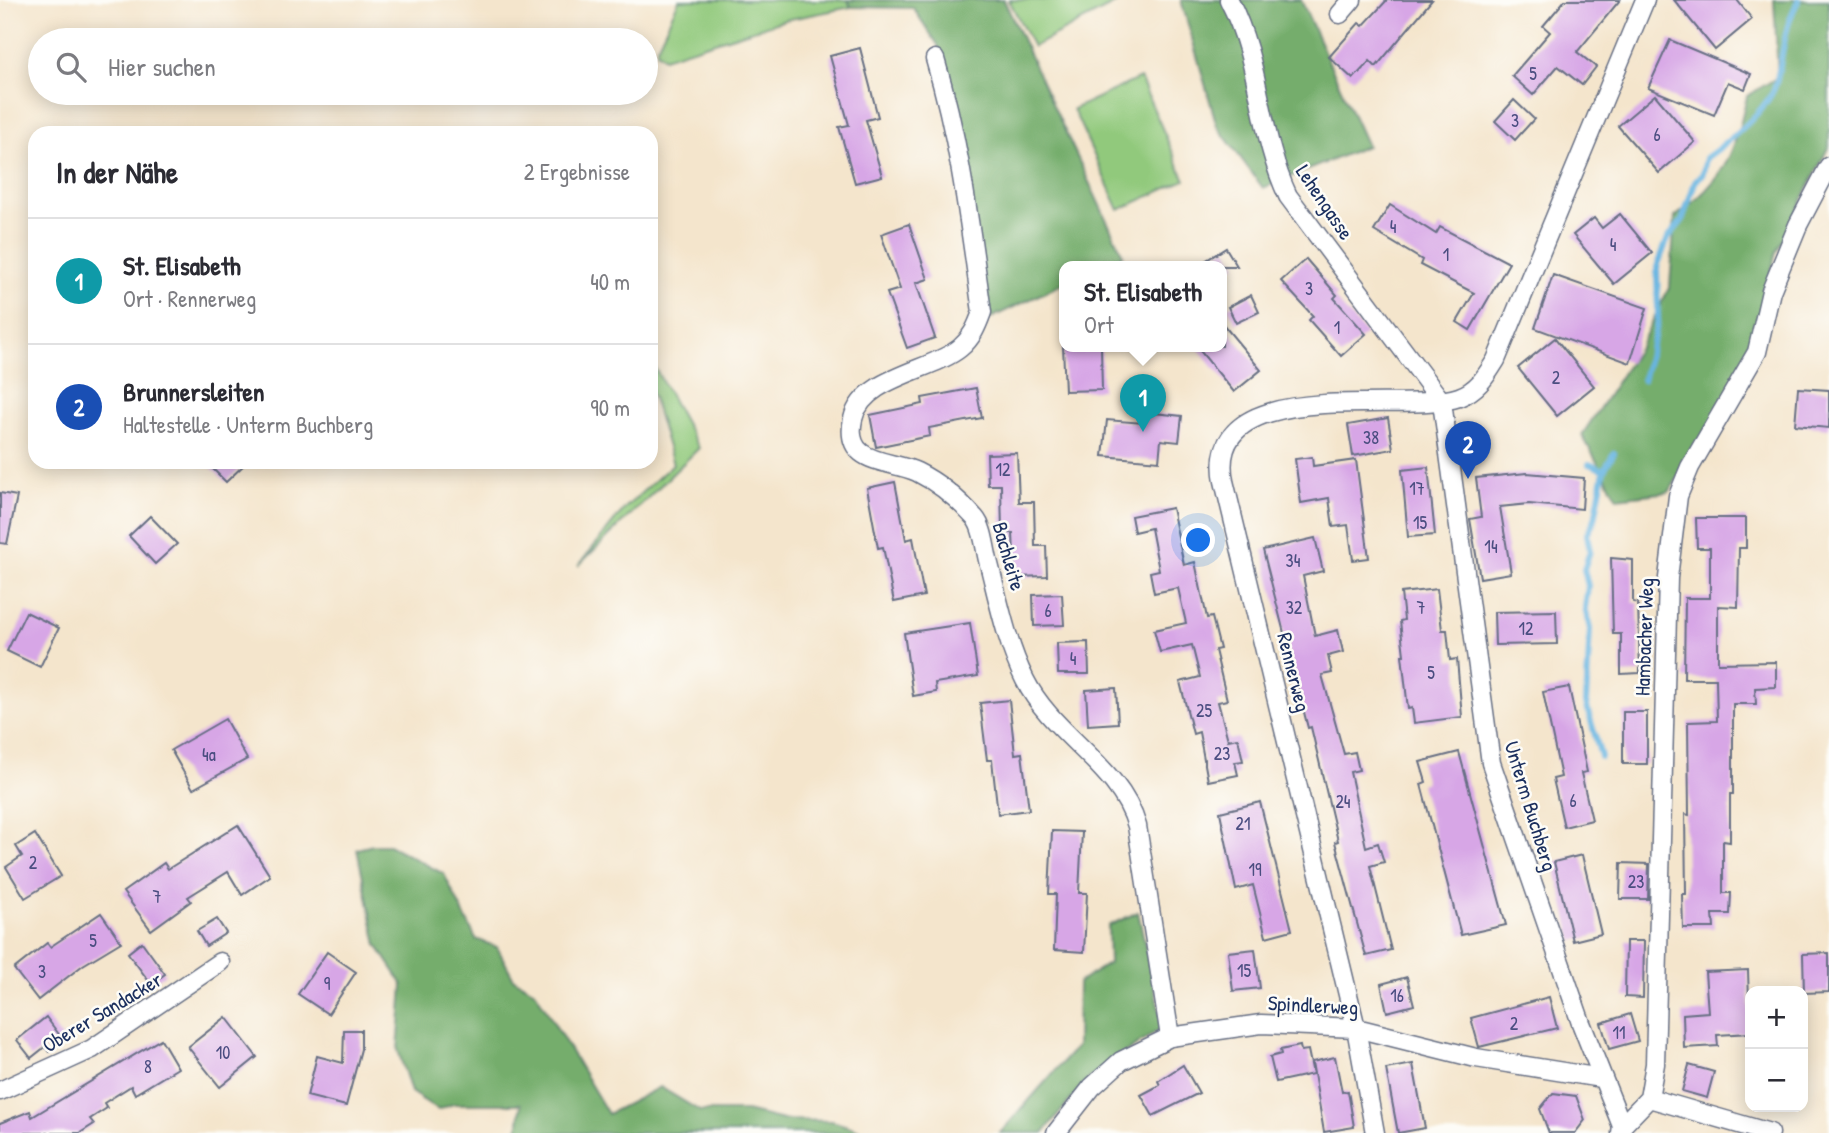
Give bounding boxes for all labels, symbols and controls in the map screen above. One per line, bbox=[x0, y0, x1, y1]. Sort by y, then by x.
search box bbox=[28, 28, 658, 105]
icon: search bbox=[52, 48, 90, 86]
text: Hier suchen bbox=[108, 49, 216, 84]
house number: 5 bbox=[1529, 61, 1537, 86]
house number: 3 bbox=[1511, 108, 1519, 133]
house number: 6 bbox=[1653, 122, 1661, 147]
text: In der Nähe bbox=[56, 152, 178, 192]
text: 2 Ergebnisse bbox=[524, 156, 630, 187]
street label: Lehengasse bbox=[1289, 159, 1361, 245]
house number: 4 bbox=[1390, 214, 1397, 239]
house number: 4 bbox=[1610, 232, 1617, 257]
house number: 1 bbox=[1443, 242, 1449, 267]
text: St. Elisabeth bbox=[123, 248, 241, 283]
popup bbox=[1059, 261, 1227, 352]
text: 1 bbox=[75, 266, 83, 297]
text: 40 m bbox=[590, 266, 630, 297]
text: St. Elisabeth bbox=[1084, 274, 1202, 309]
house number: 3 bbox=[1305, 276, 1313, 301]
text: Ort · Rennerweg bbox=[123, 283, 256, 314]
text: Ort bbox=[1084, 309, 1114, 340]
house number: 1 bbox=[1334, 315, 1340, 340]
house number: 2 bbox=[1552, 365, 1561, 390]
text: Brunnersleiten bbox=[123, 374, 265, 409]
pin: 1 bbox=[1120, 374, 1166, 432]
text: 2 bbox=[74, 392, 84, 423]
text: 90 m bbox=[590, 392, 630, 423]
text: Haltestelle · Unterm Buchberg bbox=[123, 409, 373, 440]
pin: 2 bbox=[1445, 421, 1491, 479]
house number: 38 bbox=[1363, 425, 1379, 450]
house number: 12 bbox=[996, 457, 1011, 482]
house number: 17 bbox=[1409, 476, 1425, 501]
house number: 15 bbox=[1413, 510, 1427, 535]
street label: Bachleite bbox=[985, 518, 1033, 594]
your location bbox=[1181, 523, 1215, 557]
house number: 14 bbox=[1484, 534, 1498, 559]
house number: 34 bbox=[1286, 548, 1301, 573]
street label: Hambacher Weg bbox=[1627, 577, 1661, 697]
house number: 32 bbox=[1286, 595, 1303, 620]
house number: 7 bbox=[1417, 595, 1426, 620]
house number: 6 bbox=[1044, 598, 1052, 623]
house number: 12 bbox=[1519, 616, 1534, 641]
street label: Rennerweg bbox=[1270, 629, 1318, 715]
house number: 4 bbox=[1070, 646, 1077, 671]
house number: 5 bbox=[1427, 660, 1435, 685]
house number: 25 bbox=[1196, 698, 1212, 723]
street label: Unterm Buchberg bbox=[1498, 738, 1564, 874]
house number: 23 bbox=[1214, 741, 1230, 766]
house number: 4a bbox=[202, 742, 216, 767]
house number: 6 bbox=[1569, 788, 1577, 813]
house number: 24 bbox=[1335, 789, 1351, 814]
house number: 21 bbox=[1236, 811, 1250, 836]
house number: 2 bbox=[29, 850, 38, 875]
house number: 19 bbox=[1248, 857, 1262, 882]
house number: 23 bbox=[1628, 869, 1644, 894]
house number: 7 bbox=[153, 884, 162, 909]
house number: 5 bbox=[89, 928, 97, 953]
house number: 15 bbox=[1237, 958, 1251, 983]
house number: 3 bbox=[38, 959, 46, 984]
street label: Oberer Sandacker bbox=[37, 965, 167, 1059]
house number: 9 bbox=[324, 971, 331, 996]
house number: 16 bbox=[1390, 983, 1404, 1008]
map controls bbox=[1745, 986, 1808, 1112]
button: + bbox=[1745, 986, 1808, 1049]
street label: Spindlerweg bbox=[1267, 988, 1359, 1022]
house number: 2 bbox=[1510, 1011, 1519, 1036]
house number: 11 bbox=[1612, 1020, 1626, 1045]
house number: 10 bbox=[216, 1040, 230, 1065]
button: − bbox=[1745, 1049, 1808, 1112]
house number: 8 bbox=[144, 1054, 152, 1079]

